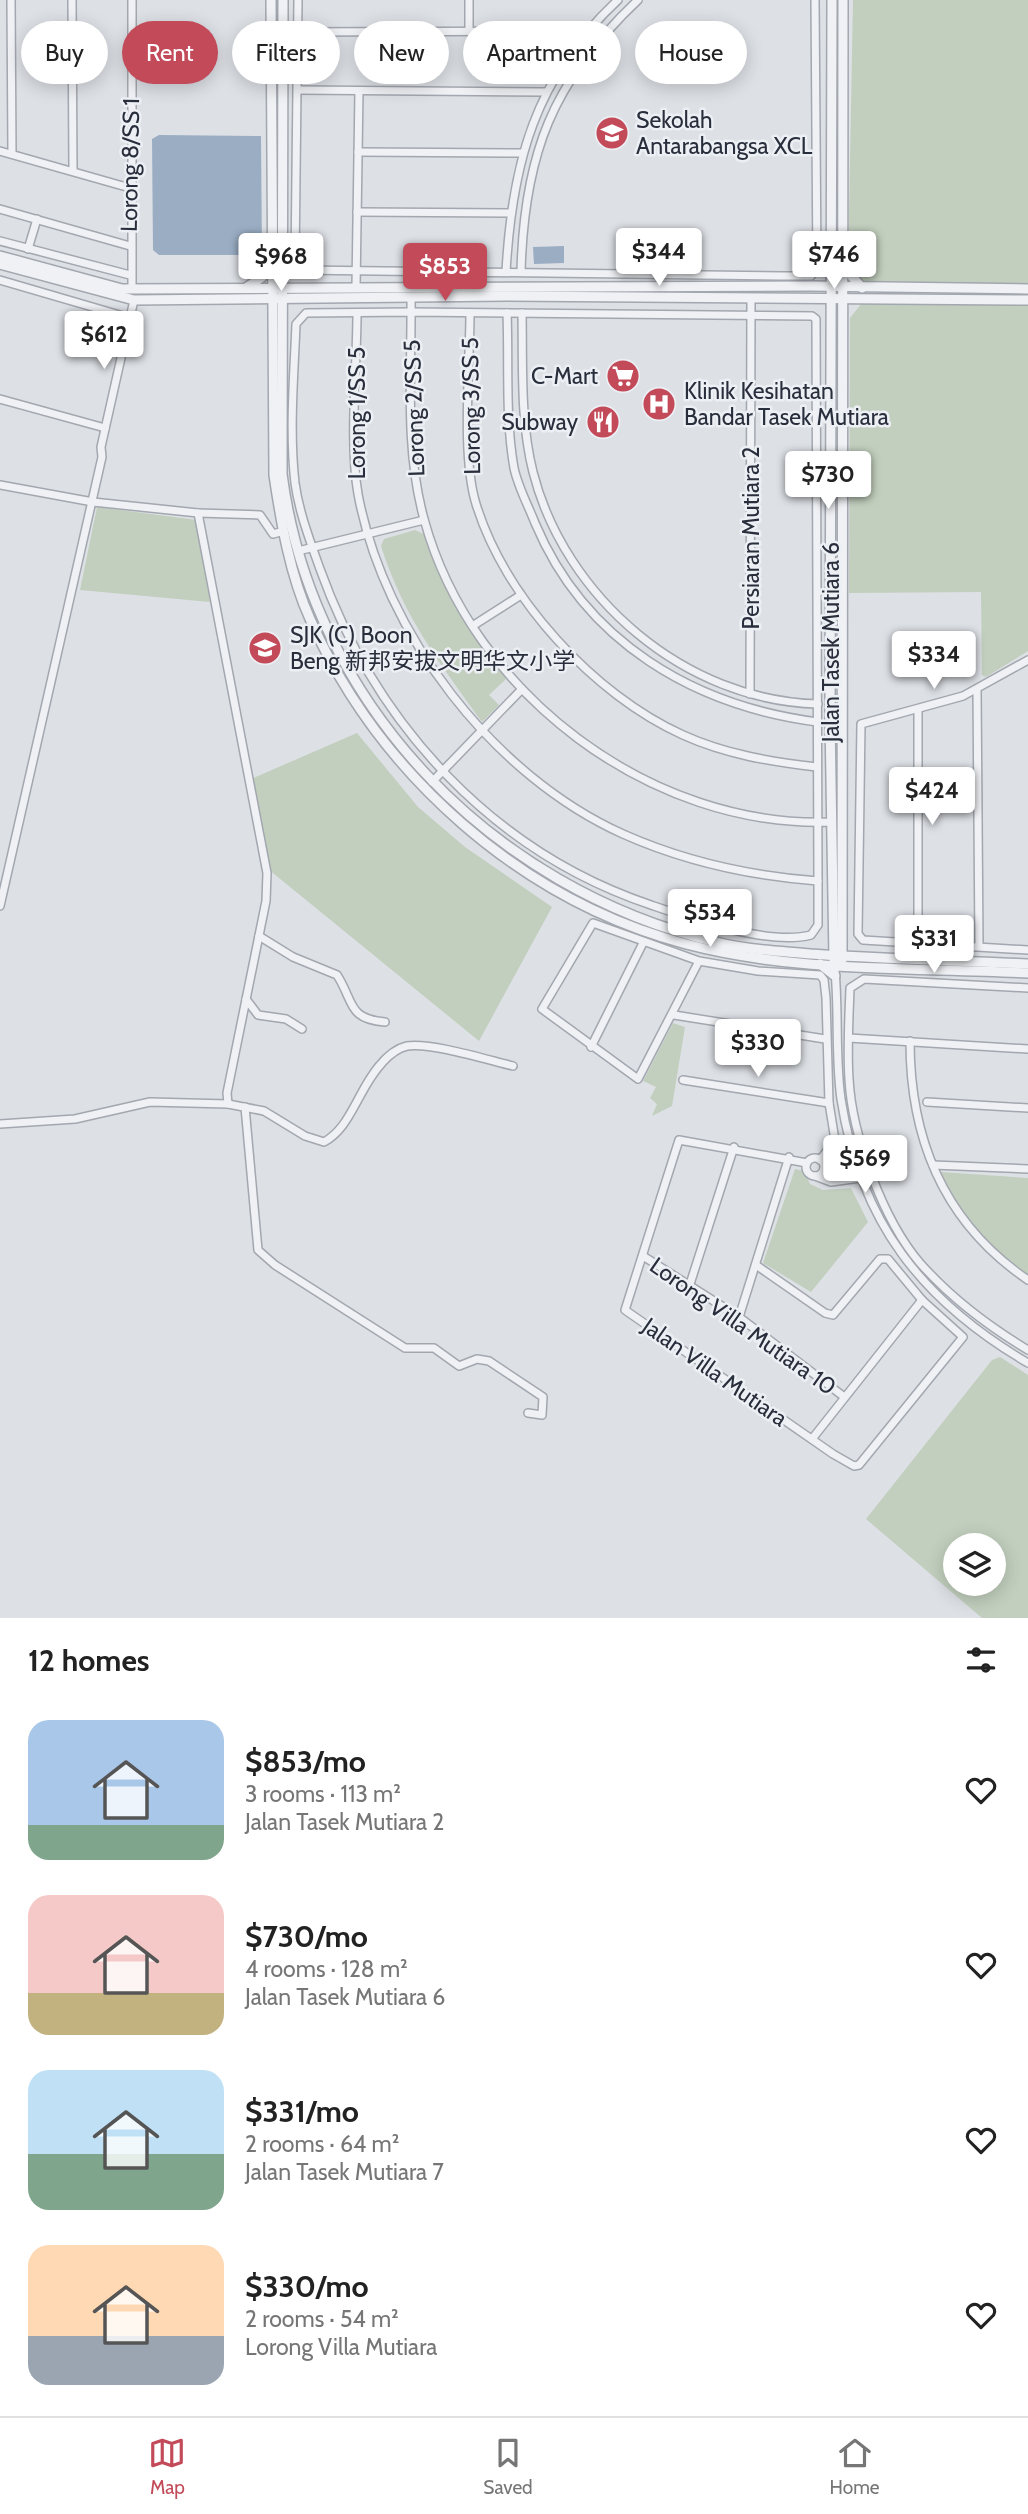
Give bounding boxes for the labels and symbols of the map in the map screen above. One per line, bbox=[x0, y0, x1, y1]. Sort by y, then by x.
street label: Lorong 8/SS 1 bbox=[115, 98, 145, 232]
place label: Sekolah Antarabangsa XCL bbox=[636, 106, 813, 160]
school or university icon: Sekolah Antarabangsa XCL bbox=[593, 114, 631, 152]
pin: $344 bbox=[618, 229, 700, 288]
pin: $746 bbox=[793, 232, 875, 291]
pin: $968 bbox=[240, 233, 322, 293]
pin: $853 bbox=[404, 244, 486, 303]
pin: $612 bbox=[63, 312, 145, 371]
street label: Lorong 3/SS 5 bbox=[456, 337, 486, 475]
street label: Lorong 2/SS 5 bbox=[398, 339, 430, 477]
street label: Lorong 1/SS 5 bbox=[343, 347, 371, 479]
supermarket icon: C-Mart bbox=[604, 357, 642, 395]
place label: C-Mart bbox=[531, 362, 598, 390]
place label: Klinik Kesihatan Bandar Tasek Mutiara bbox=[684, 377, 889, 431]
hospital icon: Klinik Kesihatan Bandar Tasek Mutiara bbox=[640, 385, 678, 423]
restaurant icon: Subway bbox=[584, 403, 622, 441]
place label: Subway bbox=[501, 408, 578, 436]
street label: Persiaran Mutiara 2 bbox=[737, 446, 765, 630]
pin: $730 bbox=[787, 452, 869, 511]
street label: Jalan Tasek Mutiara 6 bbox=[817, 542, 845, 743]
place label: SJK (C) Boon Beng 新邦安拔文明华文小学 bbox=[290, 621, 575, 675]
school or university icon: SJK (C) Boon Beng 新邦安拔文明华文小学 bbox=[246, 629, 284, 667]
pin: $334 bbox=[893, 632, 975, 691]
pin: $424 bbox=[891, 768, 973, 827]
pin: $534 bbox=[669, 890, 751, 949]
pin: $331 bbox=[893, 916, 975, 975]
pin: $330 bbox=[717, 1020, 799, 1079]
pin: $569 bbox=[824, 1136, 906, 1195]
street label: Lorong Villa Mutiara 10 bbox=[644, 1251, 842, 1401]
street label: Jalan Villa Mutiara bbox=[636, 1311, 793, 1432]

